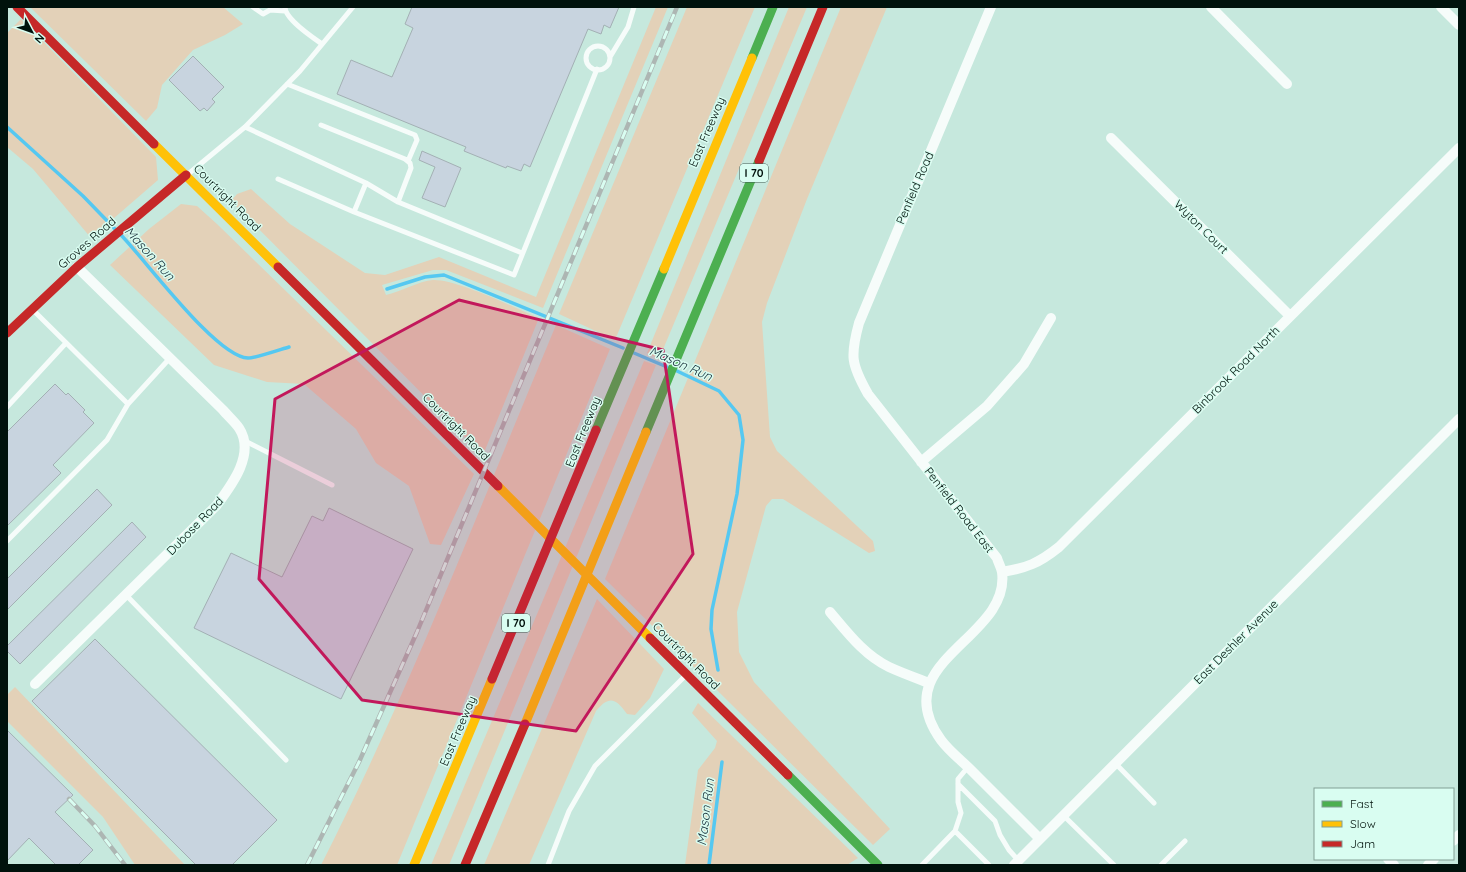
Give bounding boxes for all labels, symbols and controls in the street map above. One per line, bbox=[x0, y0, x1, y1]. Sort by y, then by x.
north arrow bbox=[12, 12, 52, 52]
text: N bbox=[32, 31, 47, 46]
street label: East Freeway bbox=[685, 94, 728, 169]
street label: Penfield Road bbox=[893, 149, 937, 226]
street label: Courtright Road bbox=[191, 161, 264, 234]
road number: I 70 bbox=[740, 164, 768, 182]
street label: Wyton Court bbox=[1171, 196, 1232, 257]
street label: Groves Road bbox=[55, 213, 119, 272]
water label: Mason Run bbox=[122, 223, 179, 284]
street label: Binbrook Road North bbox=[1189, 323, 1283, 417]
water label: Mason Run bbox=[647, 342, 715, 384]
street label: Courtright Road bbox=[420, 390, 493, 463]
street label: East Freeway bbox=[562, 394, 604, 469]
street label: Penfield Road East bbox=[921, 464, 997, 555]
street label: Dubose Road bbox=[163, 493, 226, 558]
street label: East Deshler Avenue bbox=[1190, 596, 1281, 687]
road number: I 70 bbox=[502, 614, 530, 632]
street label: Courtright Road bbox=[650, 619, 723, 692]
street label: East Freeway bbox=[436, 693, 479, 768]
water label: Mason Run bbox=[693, 777, 717, 846]
legend bbox=[1314, 788, 1454, 860]
text: Fast bbox=[1350, 796, 1374, 811]
text: Slow bbox=[1350, 816, 1376, 831]
text: Jam bbox=[1350, 836, 1375, 851]

